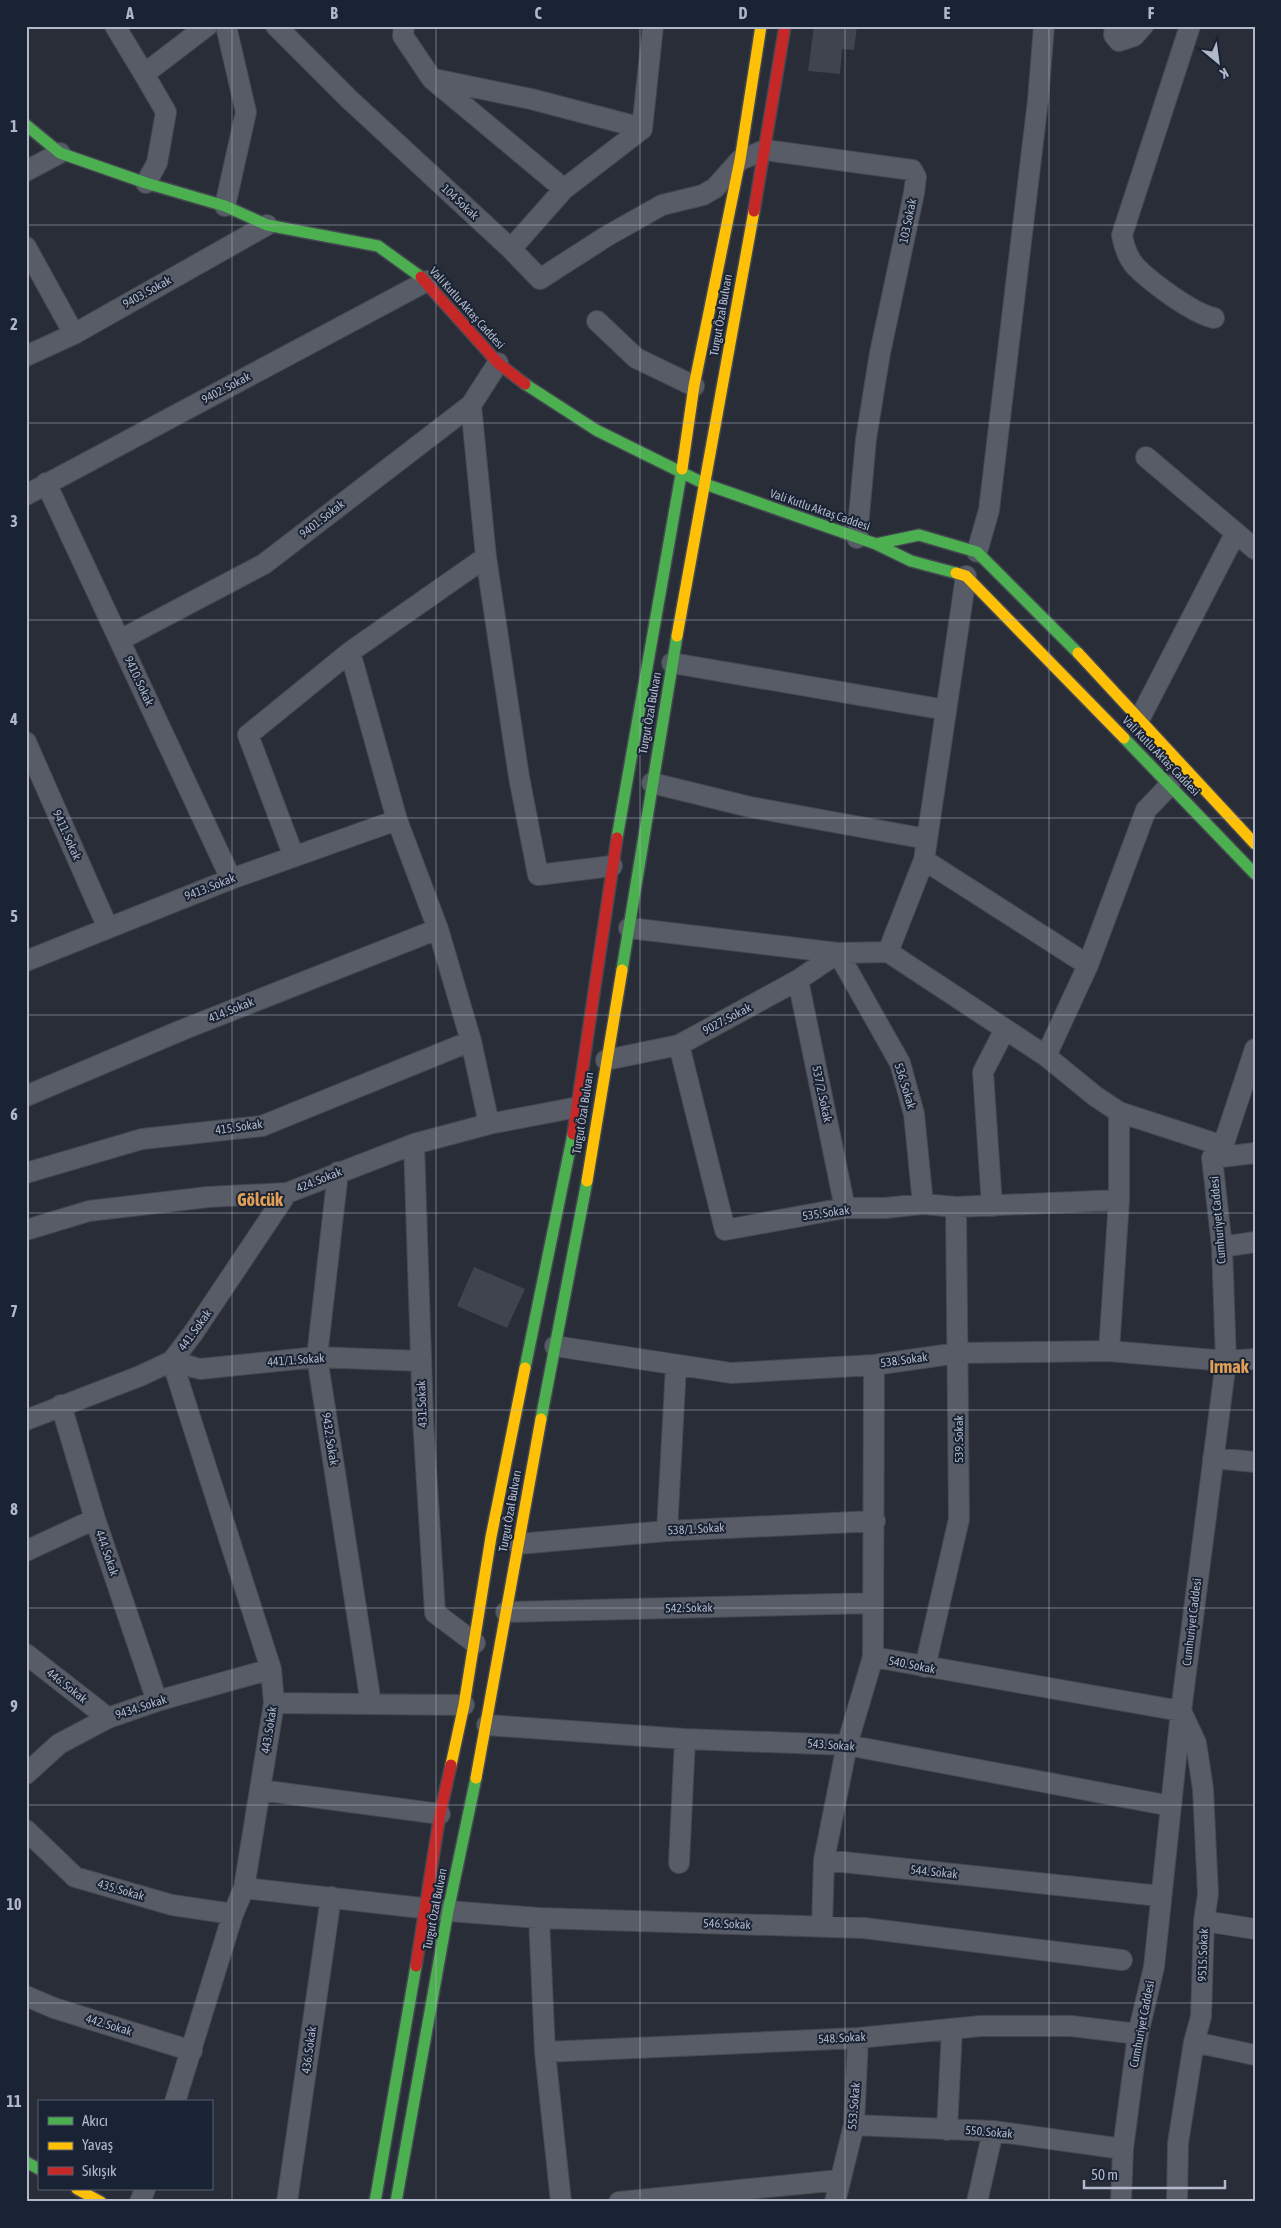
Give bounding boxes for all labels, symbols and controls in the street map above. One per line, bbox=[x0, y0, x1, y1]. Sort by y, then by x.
text: A bbox=[125, 4, 134, 22]
text: B bbox=[330, 4, 338, 22]
text: C bbox=[534, 4, 542, 22]
text: D bbox=[739, 4, 748, 22]
text: E bbox=[944, 4, 951, 22]
text: F bbox=[1148, 4, 1155, 22]
north arrow bbox=[1194, 38, 1244, 88]
text: K bbox=[1217, 65, 1231, 82]
text: 1 bbox=[10, 117, 18, 135]
street label: 104 Sokak bbox=[439, 181, 482, 223]
street label: 103 Sokak bbox=[896, 197, 920, 245]
street label: Vali Kutlu Aktaş Caddesi bbox=[427, 264, 507, 352]
street label: 9403. Sokak bbox=[120, 273, 174, 311]
street label: Turgut Özal Bulvarı bbox=[707, 273, 735, 357]
text: 2 bbox=[10, 315, 18, 333]
street label: 9402. Sokak bbox=[199, 369, 253, 407]
street label: Vali Kutlu Aktaş Caddesi bbox=[768, 486, 872, 534]
street label: 9401. Sokak bbox=[297, 497, 348, 541]
text: 3 bbox=[10, 512, 18, 530]
street label: 9410. Sokak bbox=[121, 654, 157, 709]
street label: Turgut Özal Bulvarı bbox=[636, 671, 664, 755]
text: 4 bbox=[9, 710, 18, 728]
street label: Vali Kutlu Aktaş Caddesi bbox=[1119, 713, 1203, 799]
street label: 9411. Sokak bbox=[50, 808, 84, 863]
street label: 9413. Sokak bbox=[183, 871, 238, 903]
text: 5 bbox=[10, 907, 18, 925]
street label: 414. Sokak bbox=[206, 994, 256, 1025]
street label: 9027. Sokak bbox=[700, 1000, 754, 1038]
street label: 536. Sokak bbox=[891, 1061, 919, 1111]
street label: 537/2. Sokak bbox=[809, 1065, 835, 1124]
street label: Turgut Özal Bulvarı bbox=[570, 1071, 596, 1155]
text: 6 bbox=[10, 1105, 18, 1123]
street label: 415. Sokak bbox=[214, 1117, 264, 1137]
street label: 424. Sokak bbox=[294, 1164, 344, 1195]
street label: Cumhuriyet Caddesi bbox=[1207, 1176, 1229, 1264]
district label: Gölcük bbox=[237, 1189, 284, 1210]
street label: 535. Sokak bbox=[801, 1203, 851, 1223]
text: 7 bbox=[10, 1302, 18, 1320]
street label: 441. Sokak bbox=[175, 1306, 215, 1353]
street label: 538. Sokak bbox=[879, 1350, 929, 1370]
street label: 441/1. Sokak bbox=[267, 1351, 326, 1369]
district label: Irmak bbox=[1209, 1356, 1250, 1377]
street label: 431. Sokak bbox=[414, 1379, 430, 1428]
street label: 9432. Sokak bbox=[319, 1412, 341, 1467]
street label: 539. Sokak bbox=[952, 1415, 966, 1463]
street label: Turgut Özal Bulvarı bbox=[496, 1469, 524, 1553]
text: 8 bbox=[10, 1500, 18, 1518]
street label: 538/1. Sokak bbox=[667, 1520, 726, 1537]
street label: 444. Sokak bbox=[93, 1528, 122, 1578]
street label: Cumhuriyet Caddesi bbox=[1180, 1578, 1204, 1666]
street label: 542. Sokak bbox=[665, 1601, 714, 1615]
street label: 540. Sokak bbox=[887, 1654, 937, 1677]
street label: 446. Sokak bbox=[44, 1666, 91, 1707]
street label: 9434. Sokak bbox=[114, 1692, 169, 1722]
text: 9 bbox=[10, 1697, 18, 1715]
street label: 443. Sokak bbox=[258, 1705, 280, 1755]
street label: 543. Sokak bbox=[807, 1736, 856, 1754]
street label: 544. Sokak bbox=[910, 1863, 959, 1882]
street label: Turgut Özal Bulvarı bbox=[420, 1867, 450, 1951]
street label: 435. Sokak bbox=[96, 1877, 146, 1903]
text: 10 bbox=[6, 1895, 22, 1913]
street label: 546. Sokak bbox=[703, 1916, 752, 1932]
street label: 9515. Sokak bbox=[1195, 1927, 1211, 1982]
street label: Cumhuriyet Caddesi bbox=[1127, 1980, 1157, 2068]
street label: 442. Sokak bbox=[84, 2011, 134, 2039]
street label: 436. Sokak bbox=[299, 2025, 319, 2075]
street label: 548. Sokak bbox=[818, 2030, 867, 2046]
street label: 553. Sokak bbox=[845, 2081, 863, 2130]
text: 11 bbox=[6, 2092, 22, 2110]
legend bbox=[38, 2100, 212, 2190]
text: Akıcı bbox=[82, 2112, 108, 2129]
street label: 550. Sokak bbox=[965, 2123, 1014, 2141]
text: Yavaş bbox=[82, 2136, 113, 2153]
scale bar bbox=[1084, 2158, 1225, 2190]
text: Sıkışık bbox=[82, 2162, 117, 2179]
text: 50 m bbox=[1091, 2166, 1118, 2183]

